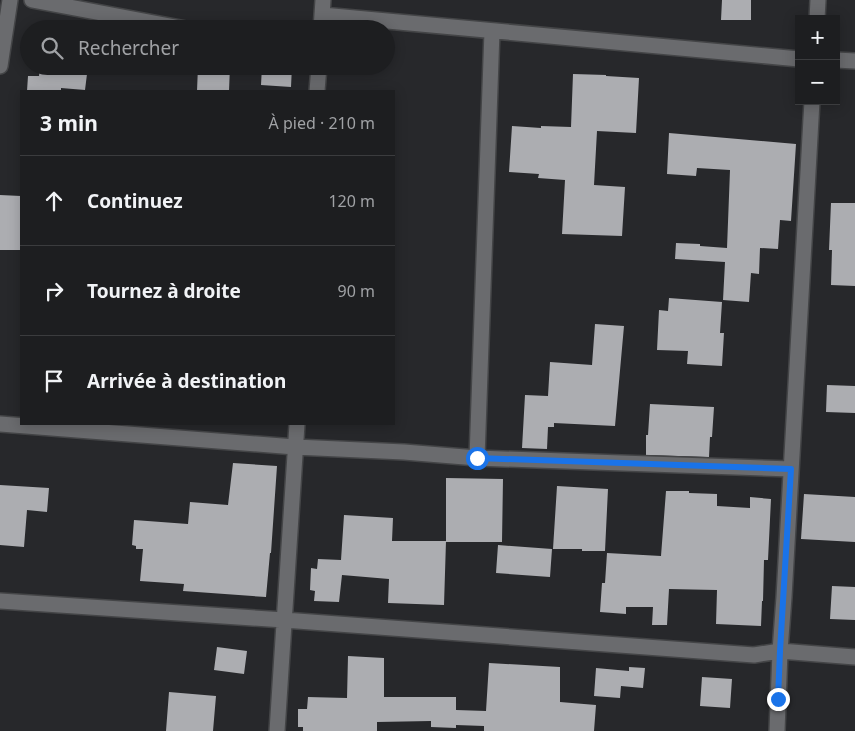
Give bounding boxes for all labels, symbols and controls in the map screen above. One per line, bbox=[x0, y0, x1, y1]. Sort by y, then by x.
map controls bbox=[795, 15, 840, 105]
button: + bbox=[795, 15, 840, 60]
search box bbox=[20, 20, 395, 75]
icon: search bbox=[38, 34, 66, 62]
text: Rechercher bbox=[78, 35, 179, 61]
button: − bbox=[795, 60, 840, 105]
text: 3 min bbox=[40, 109, 98, 137]
text: À pied · 210 m bbox=[269, 112, 375, 134]
icon: ahead bbox=[40, 187, 68, 215]
text: Continuez bbox=[87, 188, 183, 214]
text: 120 m bbox=[328, 190, 375, 212]
icon: right bbox=[40, 277, 68, 305]
text: Tournez à droite bbox=[87, 278, 241, 304]
text: 90 m bbox=[338, 280, 375, 302]
icon: arrive bbox=[40, 367, 68, 395]
text: Arrivée à destination bbox=[87, 368, 286, 394]
route start bbox=[466, 447, 489, 470]
route end bbox=[767, 688, 790, 711]

